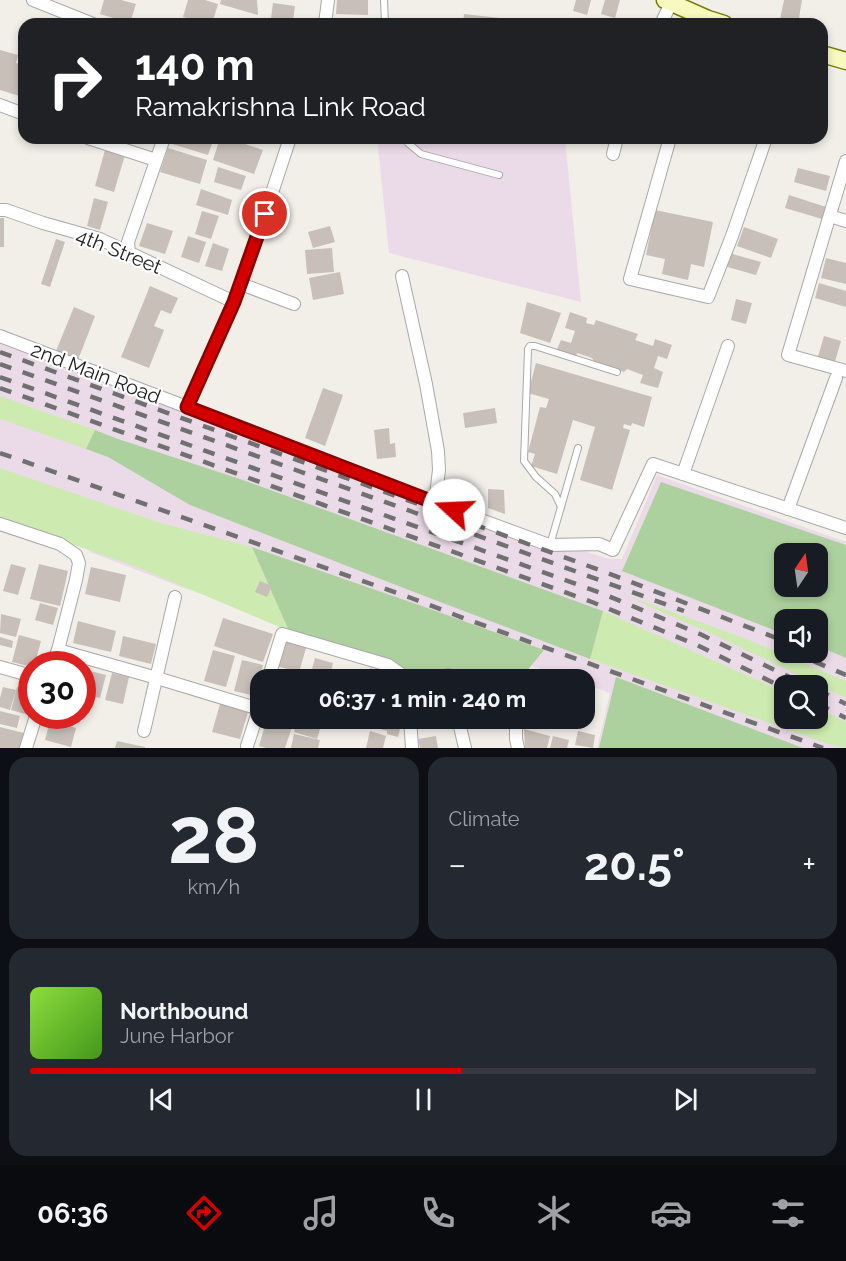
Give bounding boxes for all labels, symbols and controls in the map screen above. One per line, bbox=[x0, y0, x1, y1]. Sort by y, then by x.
text: 140 m bbox=[135, 41, 255, 90]
icon: right bbox=[36, 42, 114, 120]
text: Ramakrishna Link Road bbox=[135, 91, 426, 122]
pin bbox=[239, 188, 290, 239]
icon: arrive bbox=[248, 197, 281, 230]
street label: 4th Street bbox=[73, 223, 165, 279]
street label: 2nd Main Road bbox=[28, 337, 164, 409]
position arrow bbox=[422, 478, 486, 542]
north arrow bbox=[774, 543, 828, 597]
map controls bbox=[774, 543, 828, 729]
button: sound bbox=[774, 609, 828, 663]
speed limit sign: 30 bbox=[18, 651, 96, 729]
button: search bbox=[774, 675, 828, 729]
text: 06:37 · 1 min · 240 m bbox=[319, 686, 526, 712]
text: 28 bbox=[168, 790, 259, 881]
text: Climate bbox=[449, 807, 520, 831]
text: 20.5° bbox=[584, 838, 685, 891]
text: − bbox=[449, 845, 466, 884]
text: + bbox=[802, 845, 816, 884]
text: km/h bbox=[187, 875, 240, 899]
text: Northbound bbox=[120, 998, 249, 1024]
text: June Harbor bbox=[120, 1024, 234, 1048]
icon: previous bbox=[145, 1083, 178, 1116]
icon: pause bbox=[407, 1083, 440, 1116]
icon: next bbox=[669, 1083, 702, 1116]
icon: directions bbox=[183, 1192, 225, 1234]
icon: music bbox=[300, 1192, 342, 1234]
icon: phone bbox=[417, 1192, 459, 1234]
icon: climate bbox=[533, 1192, 575, 1234]
icon: car bbox=[650, 1192, 692, 1234]
icon: filters bbox=[767, 1192, 809, 1234]
text: 06:36 bbox=[37, 1198, 108, 1229]

